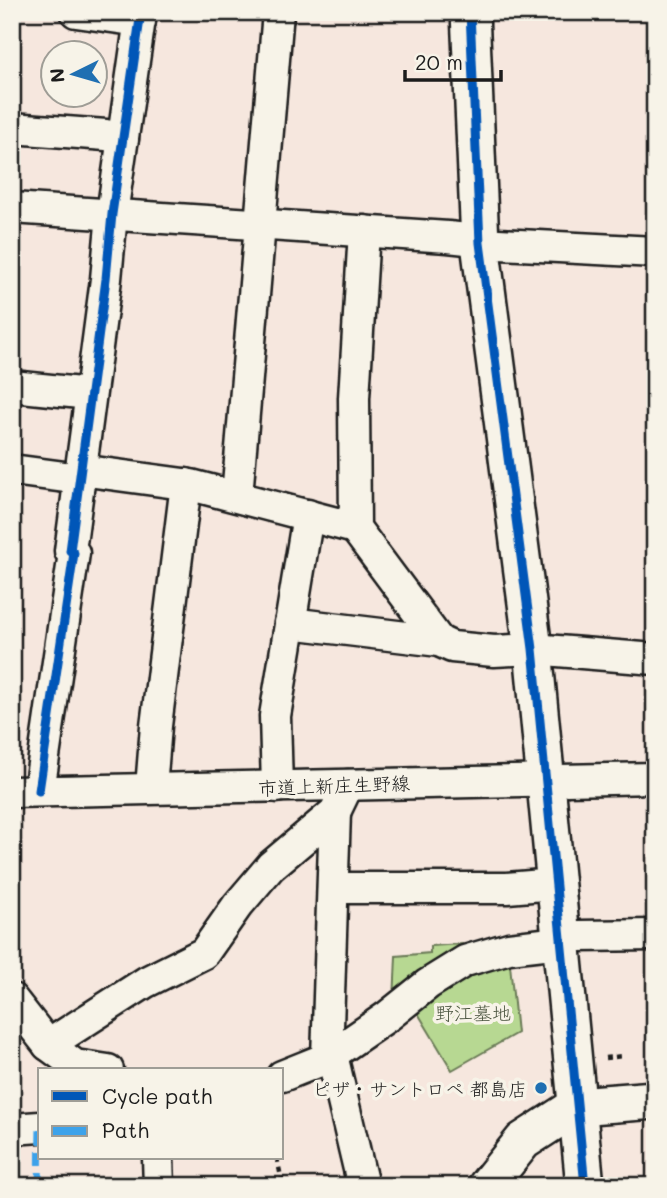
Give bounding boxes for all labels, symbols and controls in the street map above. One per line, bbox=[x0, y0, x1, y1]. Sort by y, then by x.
north arrow bbox=[38, 38, 108, 108]
scale bar bbox=[405, 38, 501, 82]
text: 20 m bbox=[415, 48, 463, 75]
text: N bbox=[43, 67, 70, 84]
street label: 市道上新庄生野線 bbox=[258, 770, 410, 800]
park label: 野江墓地 bbox=[435, 1000, 511, 1025]
legend bbox=[38, 1068, 284, 1160]
place label: ピザ・サントロペ 都島店 bbox=[312, 1076, 527, 1101]
marker: ピザ・サントロペ 都島店 bbox=[533, 1080, 549, 1096]
text: Cycle path bbox=[102, 1082, 212, 1109]
text: Path bbox=[102, 1116, 149, 1143]

